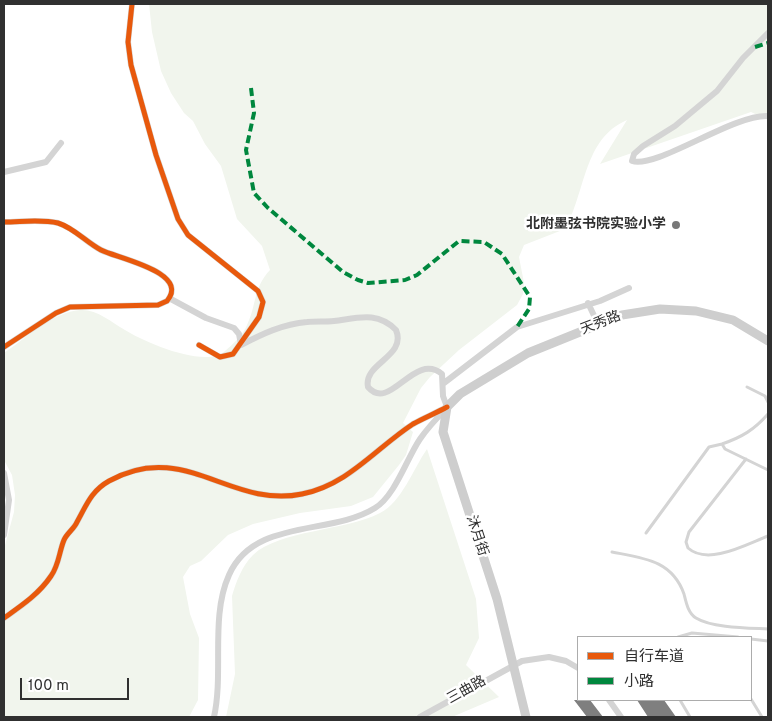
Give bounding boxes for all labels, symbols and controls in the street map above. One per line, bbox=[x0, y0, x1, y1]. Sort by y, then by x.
place label: 北附墨弦书院实验小学 bbox=[526, 217, 666, 233]
marker: 北附墨弦书院实验小学 bbox=[670, 219, 682, 231]
street label: 天秀路 bbox=[578, 309, 624, 339]
street label: 沐月街 bbox=[462, 513, 490, 559]
legend bbox=[577, 636, 752, 701]
text: 自行车道 bbox=[624, 648, 684, 667]
scale bar bbox=[22, 668, 131, 700]
street label: 三曲路 bbox=[445, 673, 489, 709]
text: 小路 bbox=[624, 673, 654, 692]
text: 100 m bbox=[28, 677, 69, 696]

